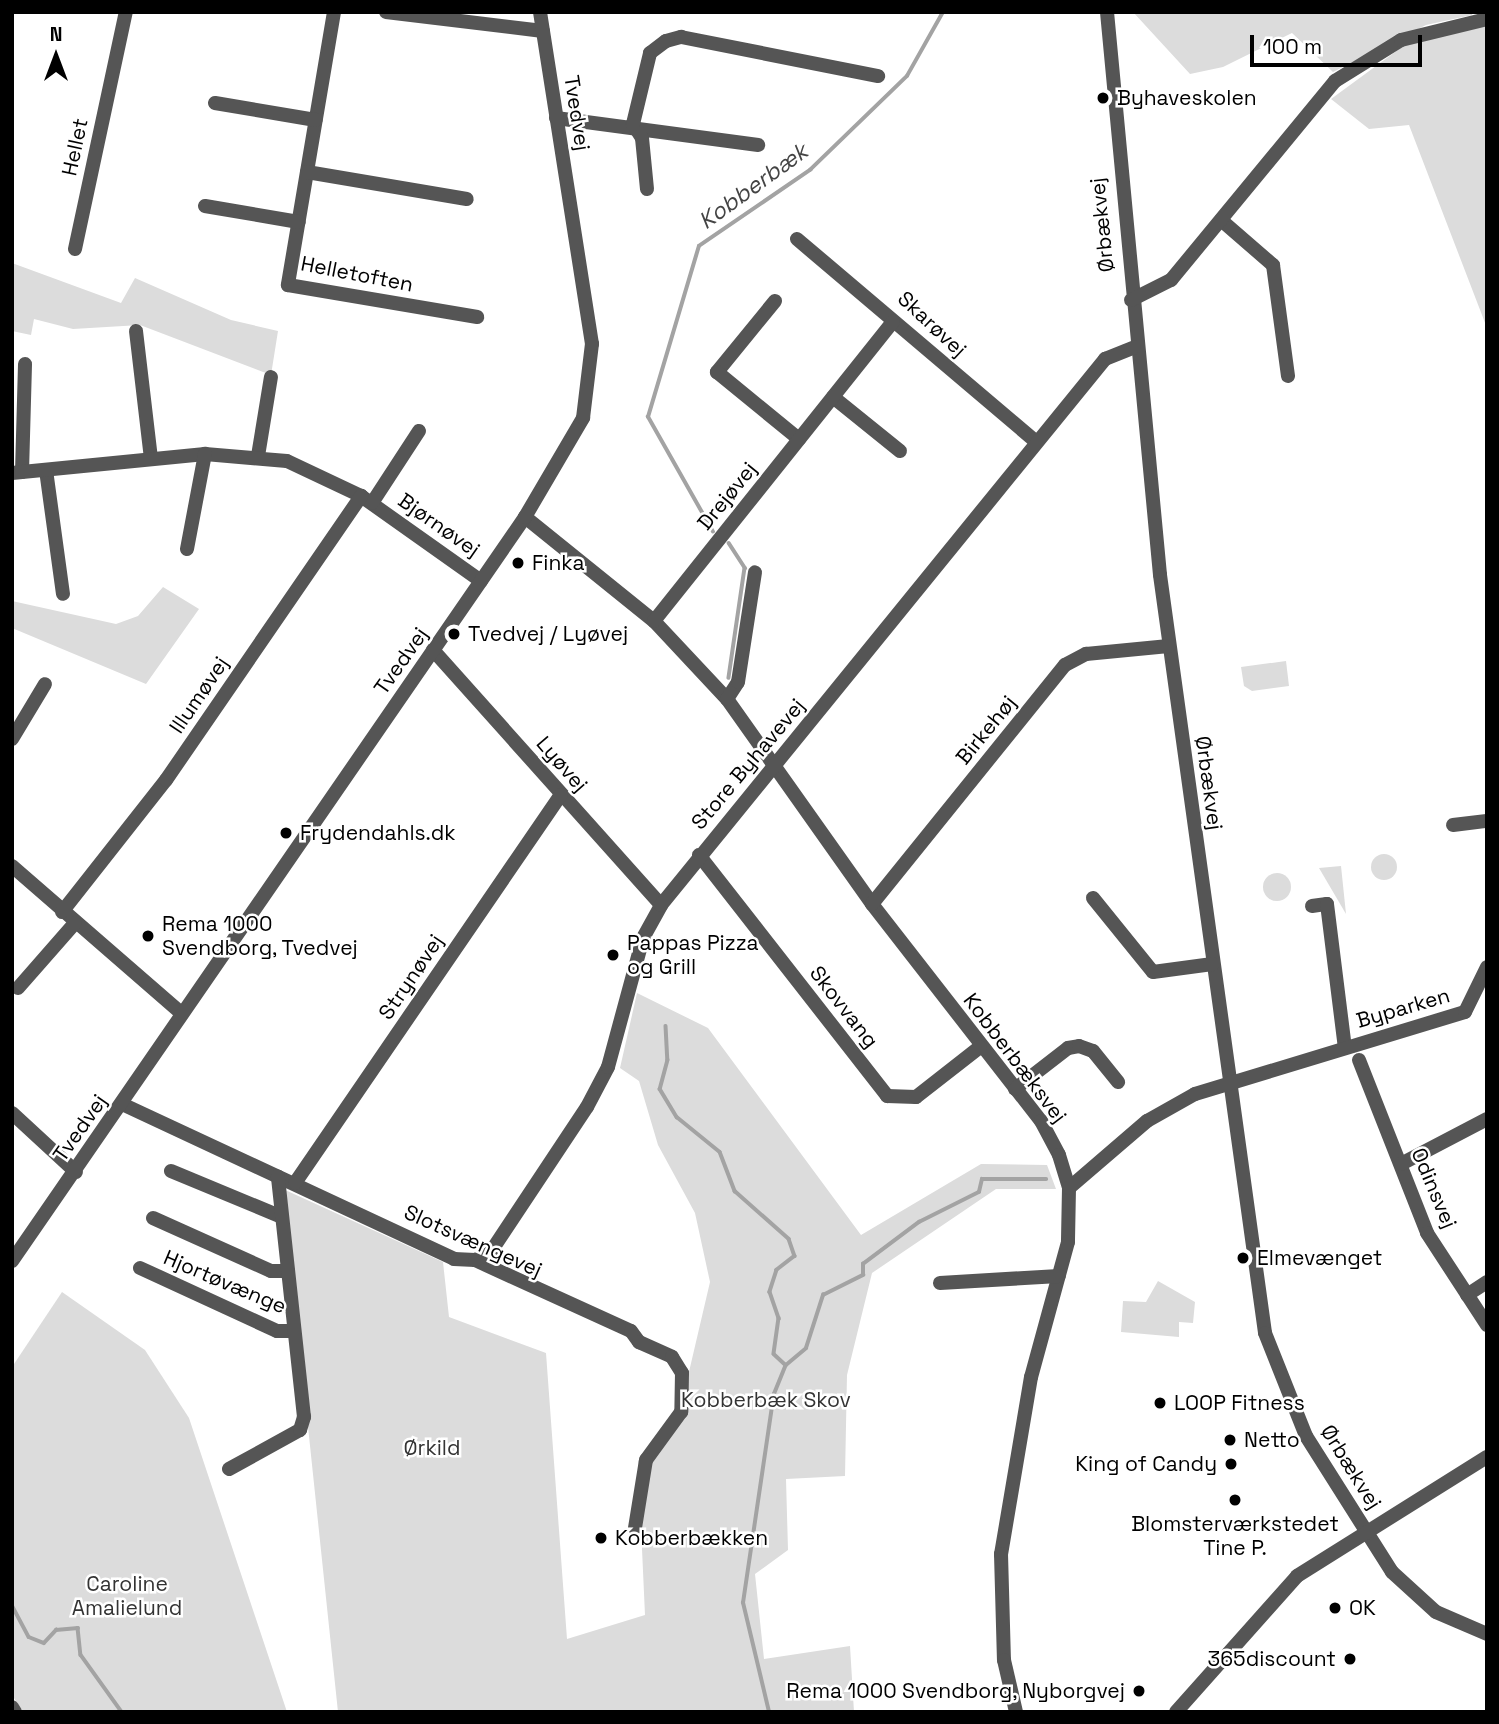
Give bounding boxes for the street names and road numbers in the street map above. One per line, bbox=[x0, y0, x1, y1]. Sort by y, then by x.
street label: Tvedvej bbox=[559, 73, 595, 153]
street label: Hellet bbox=[57, 116, 93, 178]
street label: Ørbækvej bbox=[1085, 177, 1119, 273]
street label: Helletoften bbox=[299, 251, 415, 297]
street label: Skarøvej bbox=[892, 286, 972, 362]
street label: Drejøvej bbox=[692, 457, 762, 535]
street label: Bjørnøvej bbox=[393, 488, 485, 562]
street label: Tvedvej bbox=[369, 623, 433, 699]
street label: Illumøvej bbox=[164, 652, 234, 738]
street label: Birkehøj bbox=[951, 691, 1021, 769]
street label: Store Byhavevej bbox=[686, 693, 810, 835]
street label: Lyøvej bbox=[531, 731, 593, 797]
street label: Ørbækvej bbox=[1190, 734, 1228, 832]
street label: Strynøvej bbox=[373, 930, 449, 1024]
street label: Skovvang bbox=[804, 961, 884, 1053]
street label: Byparken bbox=[1353, 983, 1453, 1033]
street label: Kobberbæksvej bbox=[958, 988, 1072, 1128]
street label: Tvedvej bbox=[48, 1090, 112, 1166]
street label: Odinsvej bbox=[1406, 1144, 1462, 1232]
street label: Slotsvængevej bbox=[400, 1199, 546, 1283]
street label: Hjortøvænge bbox=[160, 1245, 290, 1319]
street label: Ørbækvej bbox=[1315, 1420, 1387, 1514]

